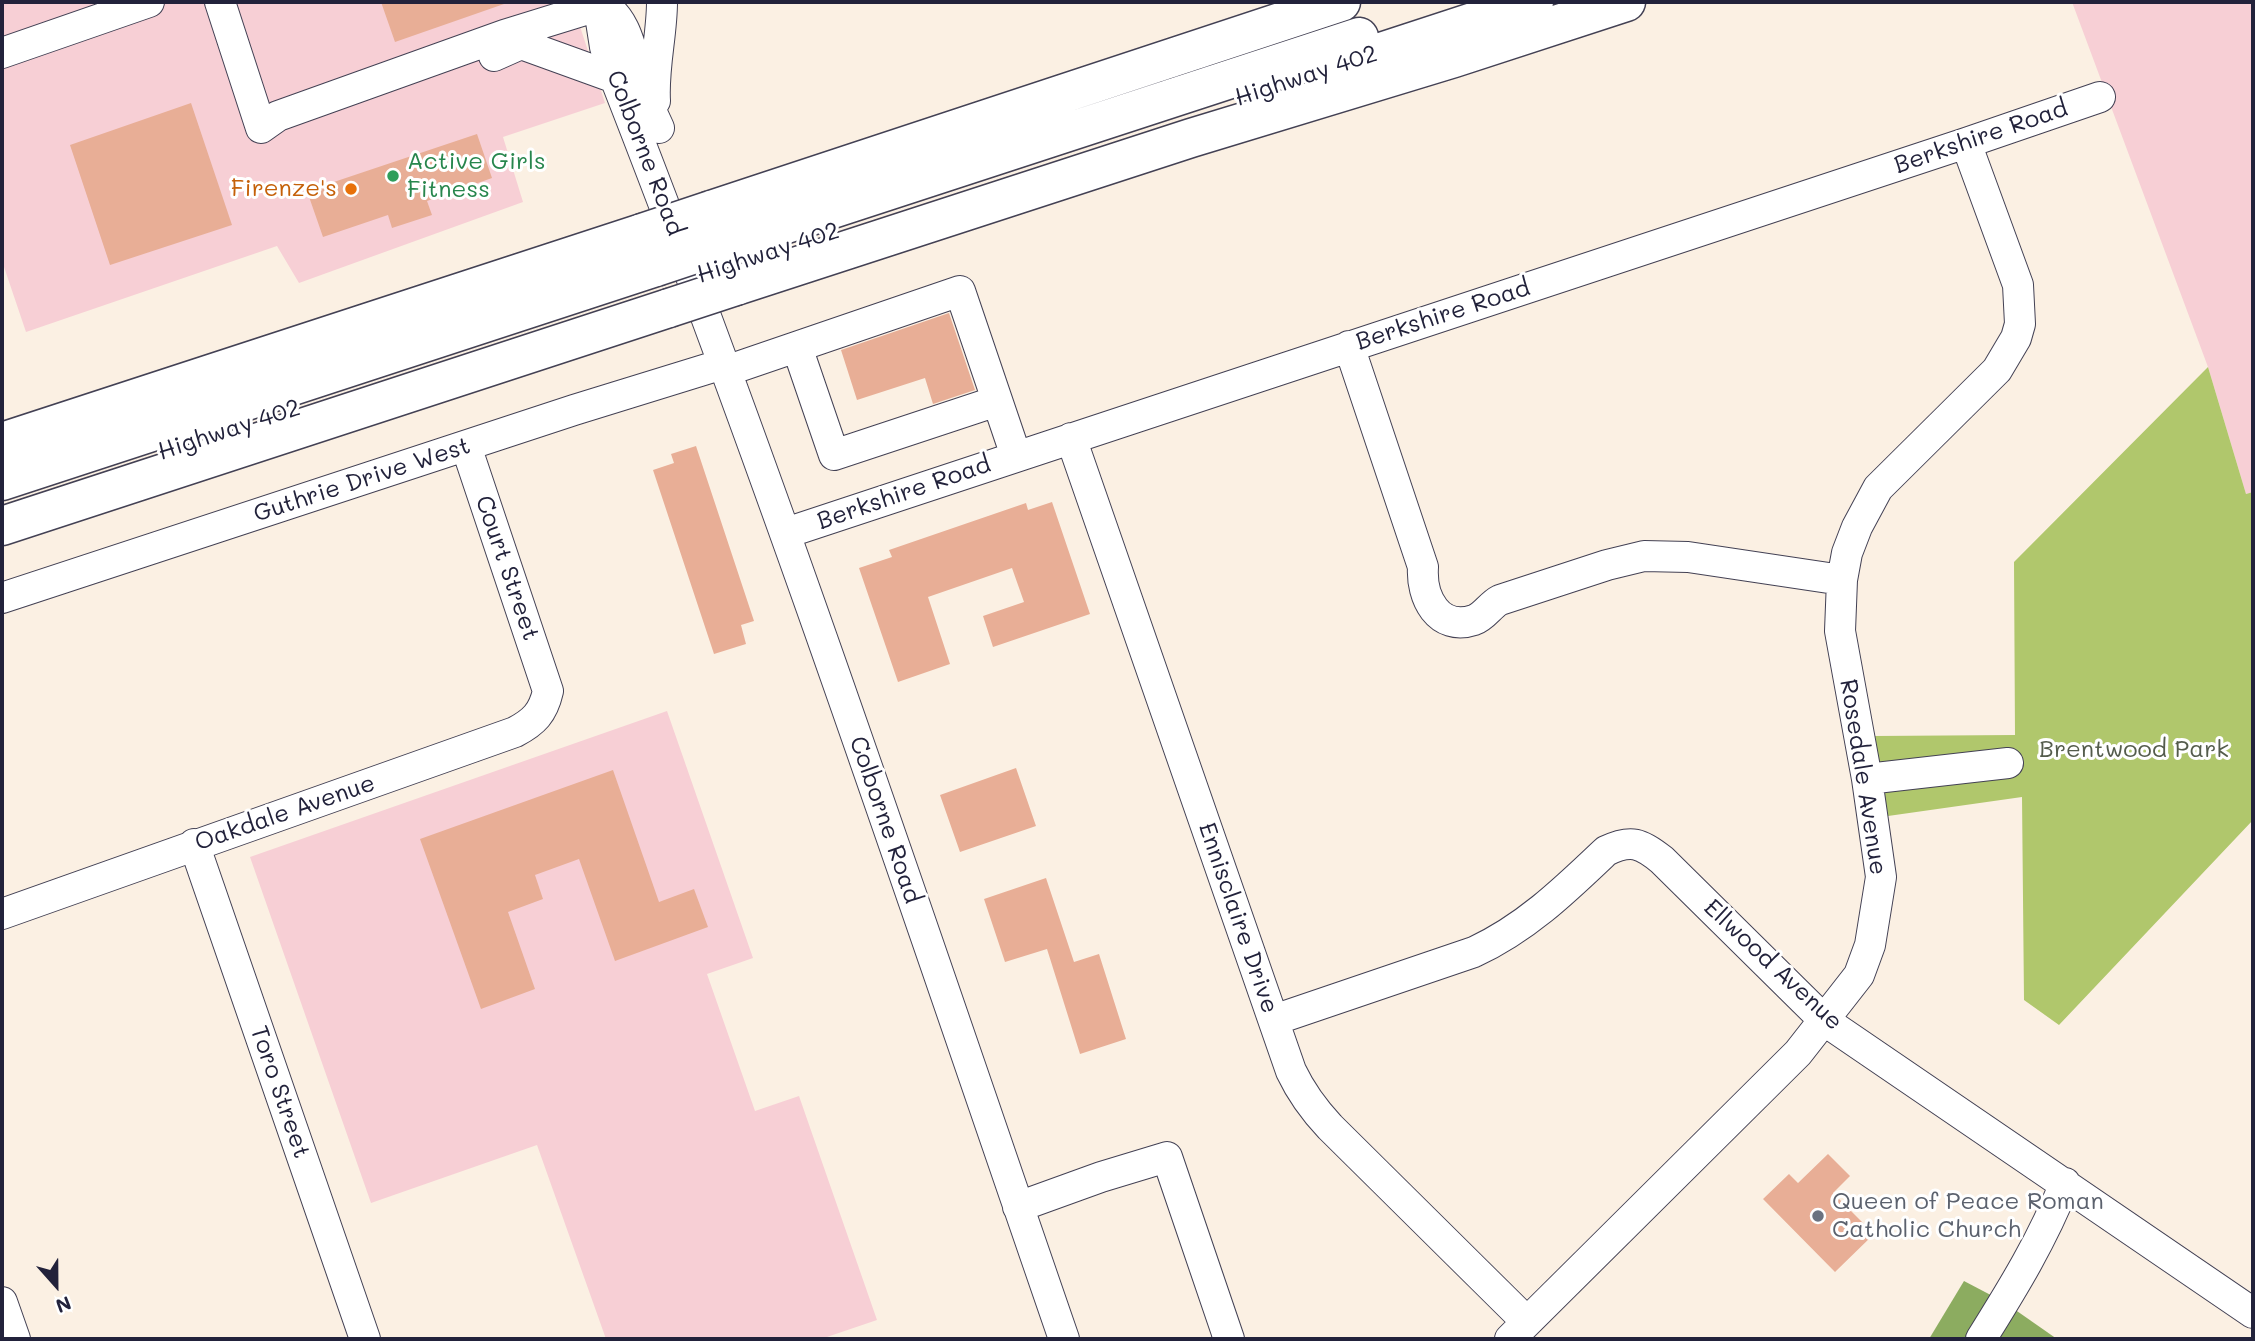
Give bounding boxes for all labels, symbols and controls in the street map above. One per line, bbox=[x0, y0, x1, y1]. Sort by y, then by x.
street label: Highway 402 bbox=[1231, 39, 1381, 113]
street label: Colborne Road bbox=[600, 66, 690, 240]
street label: Berkshire Road bbox=[1891, 94, 2071, 180]
place label: Active Girls Fitness bbox=[407, 148, 546, 204]
marker: Active Girls Fitness bbox=[385, 168, 401, 184]
place label: Firenze's bbox=[231, 175, 337, 203]
marker: Firenze's bbox=[343, 181, 359, 197]
street label: Highway 402 bbox=[693, 216, 843, 290]
street label: Berkshire Road bbox=[1352, 273, 1534, 357]
street label: Highway 402 bbox=[154, 393, 304, 467]
street label: Guthrie Drive West bbox=[250, 431, 474, 529]
street label: Berkshire Road bbox=[814, 450, 994, 536]
street label: Court Street bbox=[469, 492, 545, 644]
street label: Rosedale Avenue bbox=[1833, 677, 1893, 877]
street label: Colborne Road bbox=[843, 733, 927, 907]
park label: Brentwood Park bbox=[2039, 736, 2229, 764]
street label: Oakdale Avenue bbox=[191, 769, 379, 857]
street label: Ennisclaire Drive bbox=[1192, 819, 1284, 1017]
street label: Ellwood Avenue bbox=[1698, 893, 1848, 1037]
street label: Toro Street bbox=[244, 1022, 316, 1162]
place label: Queen of Peace Roman Catholic Church bbox=[1832, 1188, 2104, 1244]
marker: Queen of Peace Roman Catholic Church bbox=[1810, 1208, 1826, 1224]
north arrow bbox=[21, 1250, 91, 1320]
text: N bbox=[53, 1291, 75, 1319]

